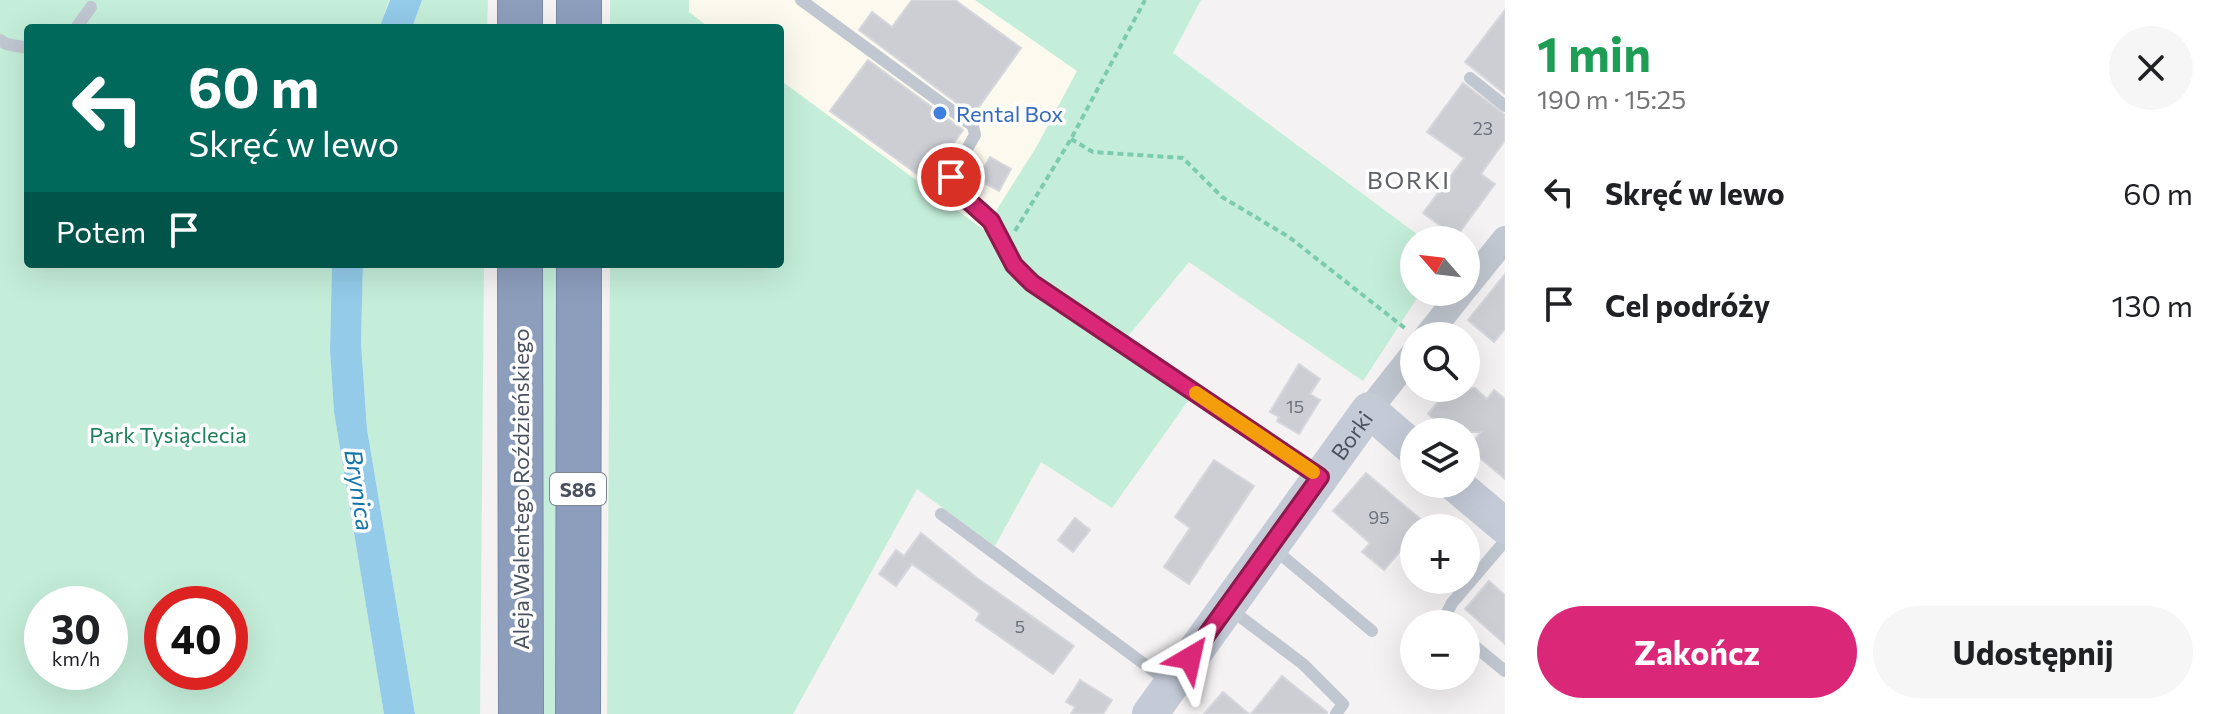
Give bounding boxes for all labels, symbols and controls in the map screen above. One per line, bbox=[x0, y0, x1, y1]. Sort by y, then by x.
text: 1 min bbox=[1537, 23, 1651, 82]
button: close bbox=[2109, 26, 2193, 110]
text: 60 m bbox=[188, 51, 319, 120]
icon: left bbox=[56, 56, 160, 160]
text: 190 m · 15:25 bbox=[1537, 83, 1686, 114]
place label: Rental Box bbox=[956, 100, 1063, 127]
marker: Rental Box bbox=[931, 104, 949, 122]
house number: 23 bbox=[1473, 117, 1493, 139]
text: Skręć w lewo bbox=[188, 120, 399, 164]
pin bbox=[917, 143, 985, 211]
icon: arrive bbox=[929, 155, 973, 199]
district label: BORKI bbox=[1367, 165, 1451, 194]
icon: left bbox=[1537, 170, 1581, 214]
text: Skręć w lewo bbox=[1605, 174, 1785, 211]
text: 60 m bbox=[2123, 174, 2193, 211]
icon: arrive bbox=[162, 208, 206, 252]
text: Potem bbox=[56, 212, 146, 249]
north arrow bbox=[1400, 226, 1480, 306]
map controls bbox=[1400, 226, 1480, 690]
icon: arrive bbox=[1537, 282, 1581, 326]
text: Cel podróży bbox=[1605, 286, 1770, 323]
text: 130 m bbox=[2112, 286, 2193, 323]
button: search bbox=[1400, 322, 1480, 402]
street label: Aleja Walentego Roździeńskiego bbox=[507, 328, 534, 650]
house number: 15 bbox=[1286, 395, 1304, 417]
street label: Borki bbox=[1324, 405, 1378, 465]
button: layers bbox=[1400, 418, 1480, 498]
park label: Park Tysiąclecia bbox=[89, 421, 247, 448]
water label: Brynica bbox=[339, 447, 381, 533]
road number: S86 bbox=[550, 473, 606, 505]
house number: 95 bbox=[1368, 506, 1390, 528]
button: + bbox=[1400, 514, 1480, 594]
speed limit sign: 40 bbox=[144, 586, 248, 690]
text: 30 bbox=[51, 603, 101, 652]
button: Zakończ bbox=[1537, 606, 1857, 698]
button: Udostępnij bbox=[1873, 606, 2193, 698]
button: − bbox=[1400, 610, 1480, 690]
house number: 5 bbox=[1015, 615, 1025, 637]
position arrow bbox=[1148, 616, 1232, 700]
text: km/h bbox=[52, 646, 100, 670]

